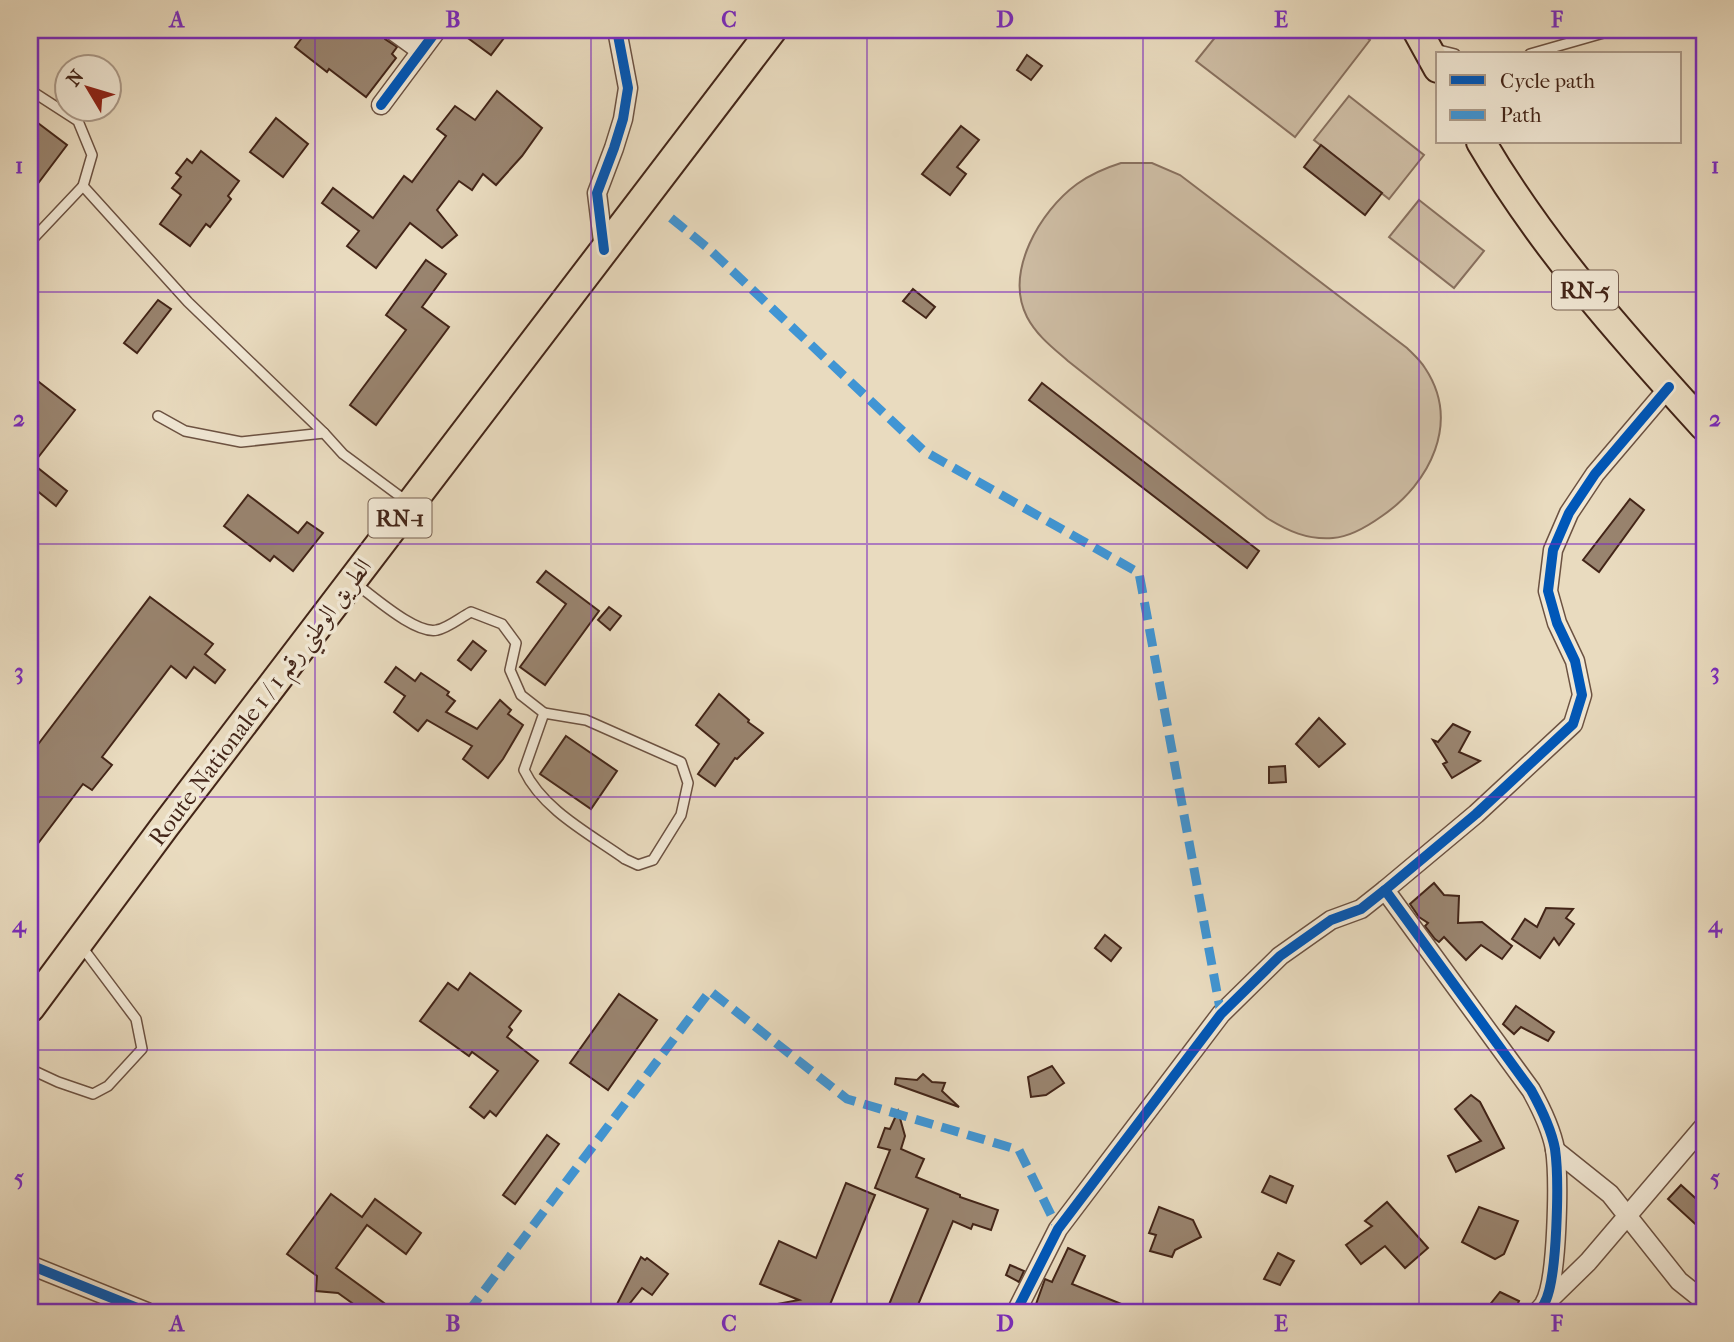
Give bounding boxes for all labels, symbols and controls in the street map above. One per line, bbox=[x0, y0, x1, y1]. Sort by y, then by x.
text: A bbox=[168, 6, 186, 33]
text: B bbox=[446, 6, 461, 33]
text: C bbox=[721, 6, 737, 33]
text: D bbox=[996, 6, 1014, 33]
text: E bbox=[1274, 6, 1288, 33]
text: F bbox=[1550, 6, 1564, 33]
north arrow bbox=[52, 52, 122, 122]
legend bbox=[1436, 52, 1682, 144]
text: N bbox=[62, 65, 89, 91]
text: Cycle path bbox=[1500, 69, 1595, 93]
text: Path bbox=[1500, 103, 1542, 127]
text: 1 bbox=[15, 152, 23, 179]
text: 1 bbox=[1711, 152, 1719, 179]
road number: RN-5 bbox=[1552, 270, 1618, 310]
text: 2 bbox=[13, 405, 25, 432]
text: 2 bbox=[1709, 405, 1721, 432]
road number: RN-1 bbox=[368, 498, 432, 538]
street label: Route Nationale 1 / الطريق الوطني رقم 1 bbox=[143, 553, 384, 856]
text: 3 bbox=[14, 658, 24, 685]
text: 3 bbox=[1710, 658, 1720, 685]
text: 4 bbox=[11, 911, 27, 938]
text: 4 bbox=[1707, 911, 1723, 938]
text: 5 bbox=[14, 1164, 24, 1191]
text: 5 bbox=[1710, 1164, 1720, 1191]
text: A bbox=[168, 1310, 186, 1337]
text: B bbox=[446, 1310, 461, 1337]
text: C bbox=[721, 1310, 737, 1337]
text: D bbox=[996, 1310, 1014, 1337]
text: E bbox=[1274, 1310, 1288, 1337]
text: F bbox=[1550, 1310, 1564, 1337]

